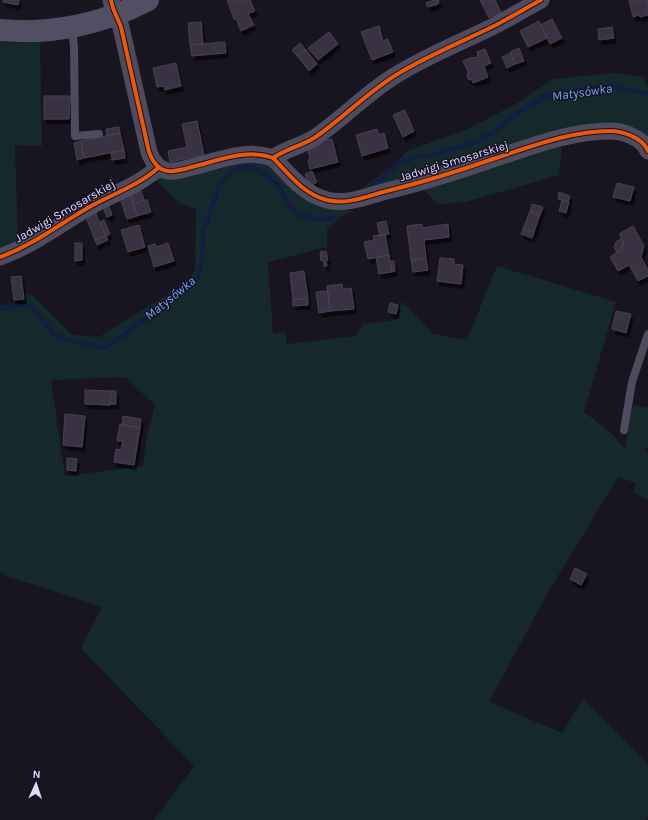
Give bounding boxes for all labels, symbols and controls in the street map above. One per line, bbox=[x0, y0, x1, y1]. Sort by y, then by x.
water label: Matysówka bbox=[551, 80, 614, 104]
street label: Jadwigi Smosarskiej bbox=[398, 138, 510, 184]
street label: Jadwigi Smosarskiej bbox=[13, 177, 117, 245]
water label: Matysówka bbox=[142, 273, 199, 323]
north arrow bbox=[16, 764, 56, 804]
text: N bbox=[32, 768, 41, 781]

